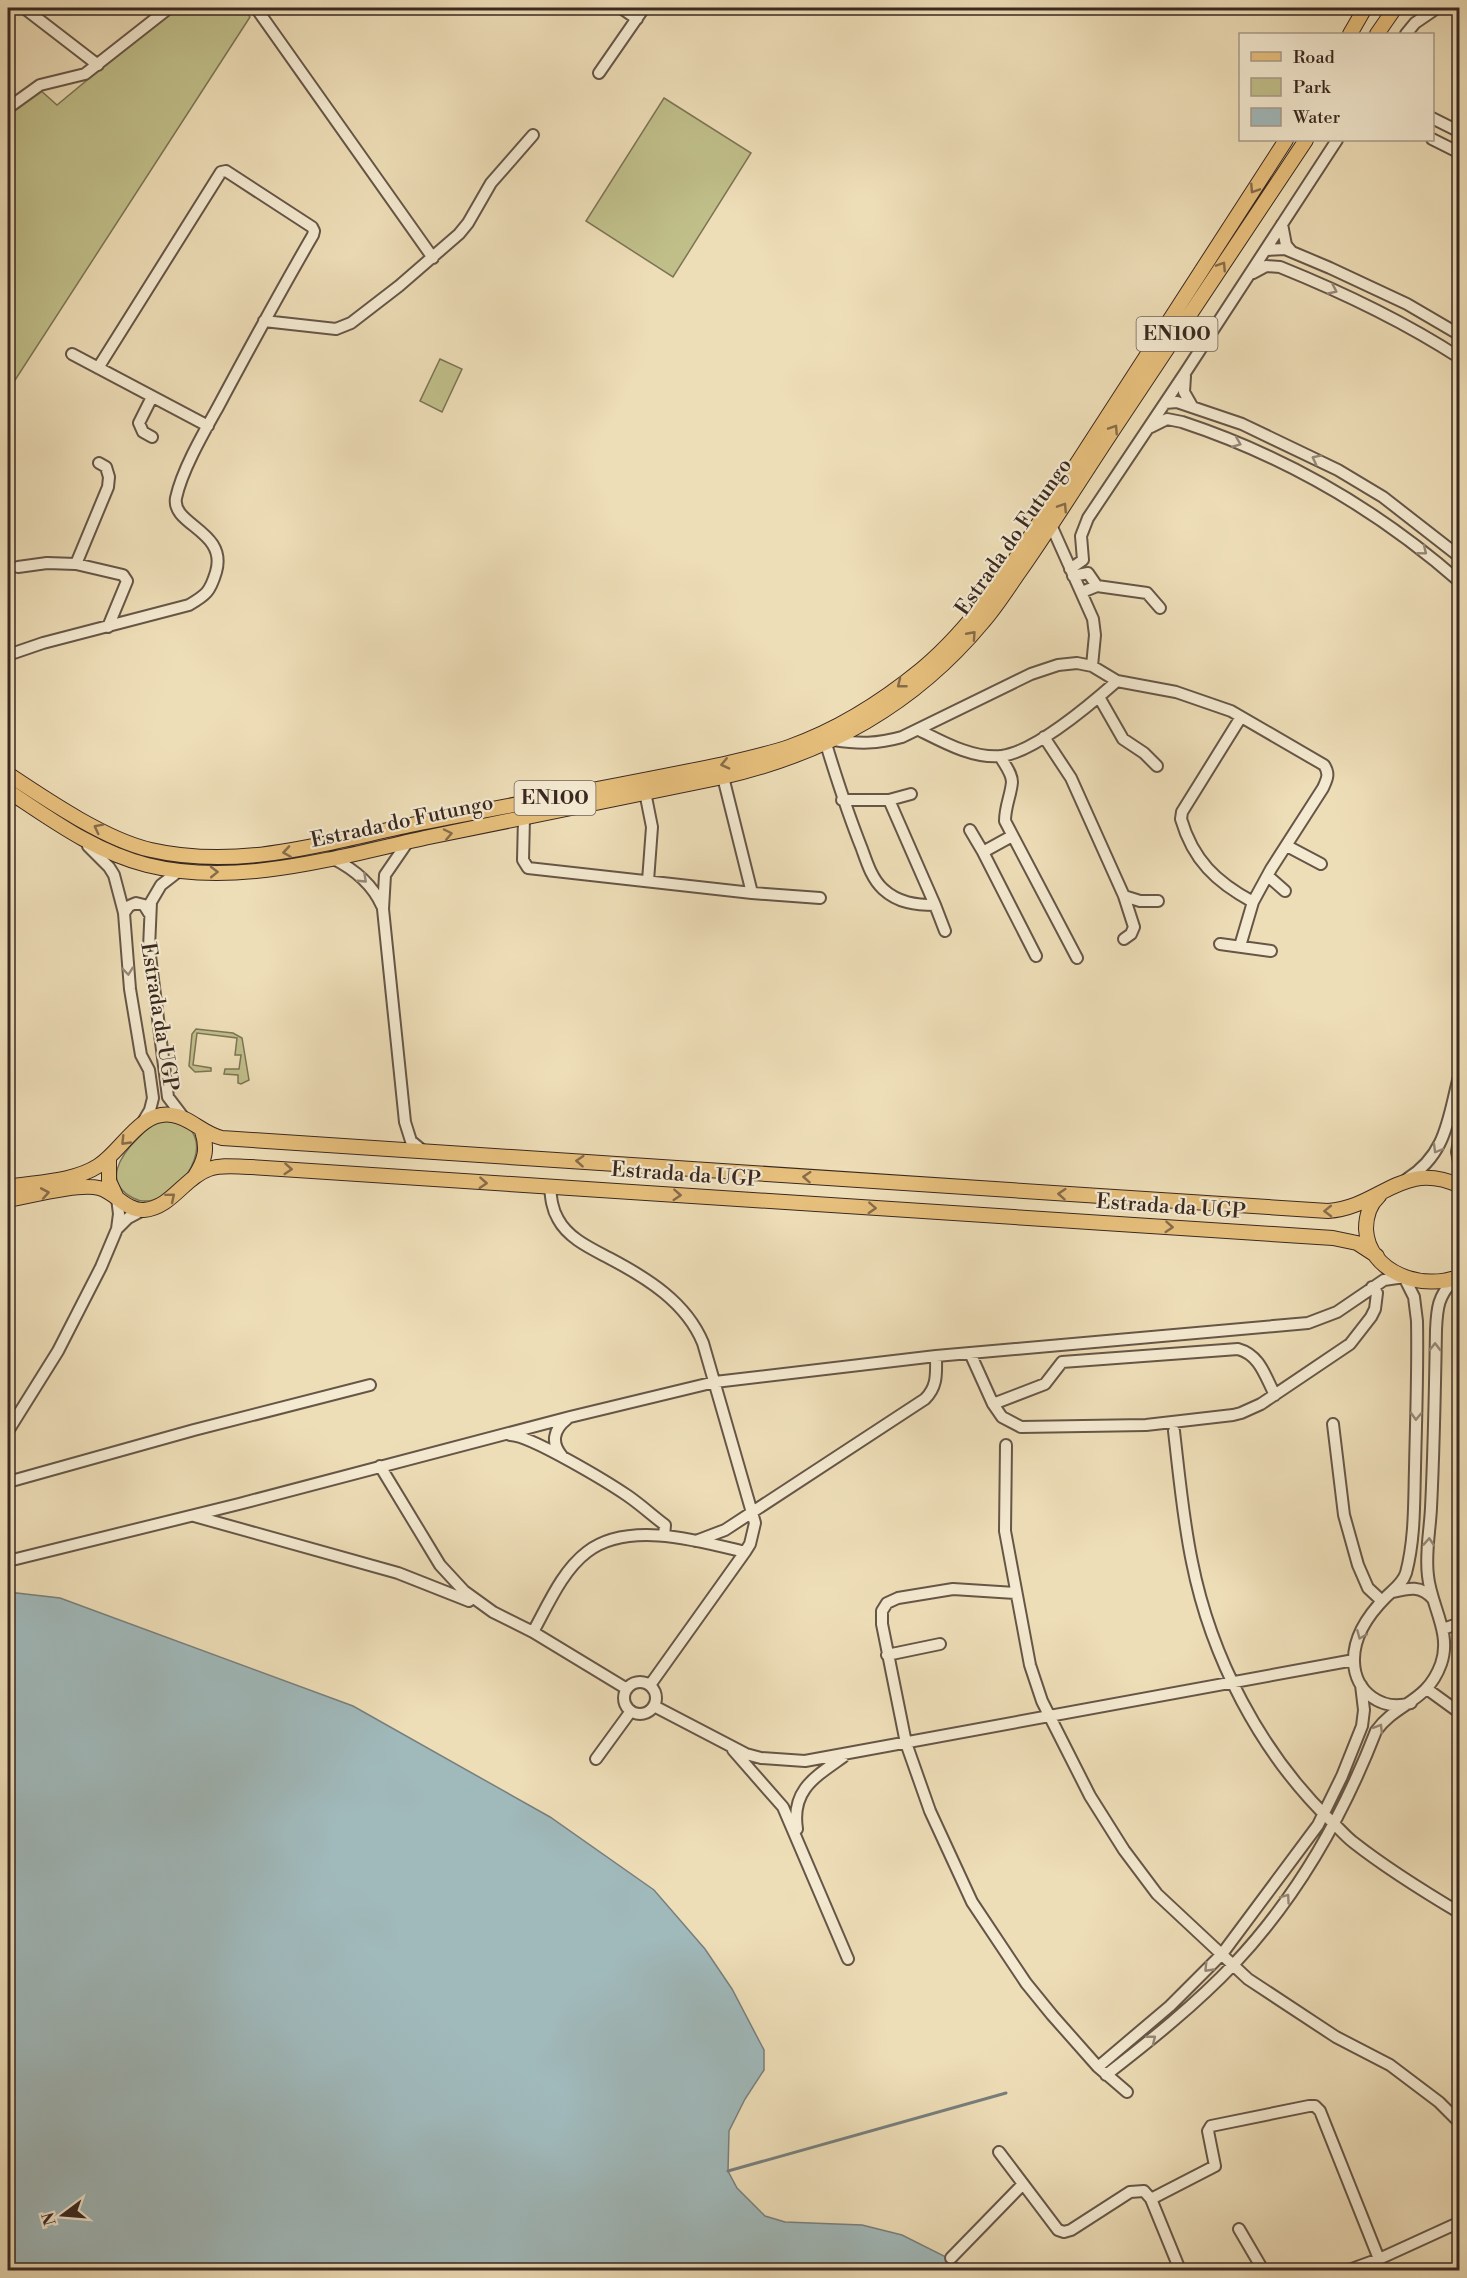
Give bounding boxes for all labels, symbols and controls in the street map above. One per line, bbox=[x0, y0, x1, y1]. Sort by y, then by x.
legend bbox=[1239, 33, 1434, 141]
text: Road bbox=[1293, 46, 1336, 69]
text: Park bbox=[1293, 76, 1332, 99]
text: Water bbox=[1292, 106, 1341, 129]
one-way arrow bbox=[1251, 182, 1262, 193]
one-way arrow bbox=[1214, 262, 1226, 272]
one-way arrow bbox=[1327, 282, 1338, 294]
road number: EN100 bbox=[1136, 317, 1218, 351]
one-way arrow bbox=[1107, 424, 1118, 435]
one-way arrow bbox=[1230, 436, 1241, 448]
street label: Estrada do Futungo bbox=[950, 453, 1078, 621]
one-way arrow bbox=[1311, 454, 1322, 466]
one-way arrow bbox=[1055, 503, 1067, 513]
one-way arrow bbox=[1416, 543, 1427, 554]
one-way arrow bbox=[965, 631, 976, 641]
one-way arrow bbox=[897, 677, 908, 688]
one-way arrow bbox=[720, 756, 730, 769]
road number: EN100 bbox=[514, 781, 596, 815]
street label: Estrada do Futungo bbox=[308, 790, 496, 854]
one-way arrow bbox=[93, 823, 104, 835]
one-way arrow bbox=[443, 828, 453, 841]
one-way arrow bbox=[282, 845, 291, 857]
one-way arrow bbox=[210, 866, 219, 878]
one-way arrow bbox=[355, 871, 366, 882]
street label: Estrada da UGP bbox=[134, 941, 184, 1093]
one-way arrow bbox=[121, 967, 134, 976]
one-way arrow bbox=[121, 1135, 132, 1145]
one-way arrow bbox=[1432, 1143, 1444, 1153]
one-way arrow bbox=[576, 1155, 585, 1168]
street label: Estrada da UGP bbox=[610, 1157, 762, 1193]
one-way arrow bbox=[284, 1163, 293, 1176]
one-way arrow bbox=[803, 1170, 812, 1183]
one-way arrow bbox=[478, 1176, 487, 1189]
one-way arrow bbox=[40, 1188, 49, 1200]
one-way arrow bbox=[1057, 1188, 1066, 1201]
one-way arrow bbox=[673, 1189, 682, 1202]
street label: Estrada da UGP bbox=[1095, 1189, 1247, 1225]
one-way arrow bbox=[164, 1193, 175, 1204]
one-way arrow bbox=[867, 1201, 877, 1214]
one-way arrow bbox=[1323, 1205, 1332, 1217]
one-way arrow bbox=[1164, 1221, 1173, 1234]
one-way arrow bbox=[1429, 1342, 1442, 1351]
one-way arrow bbox=[1410, 1412, 1422, 1421]
one-way arrow bbox=[1422, 1537, 1435, 1546]
one-way arrow bbox=[1356, 1628, 1368, 1639]
one-way arrow bbox=[1372, 1724, 1384, 1734]
one-way arrow bbox=[1279, 1894, 1290, 1905]
one-way arrow bbox=[1204, 1962, 1215, 1972]
one-way arrow bbox=[1146, 2035, 1157, 2046]
north arrow bbox=[33, 2185, 93, 2245]
text: N bbox=[38, 2210, 61, 2228]

